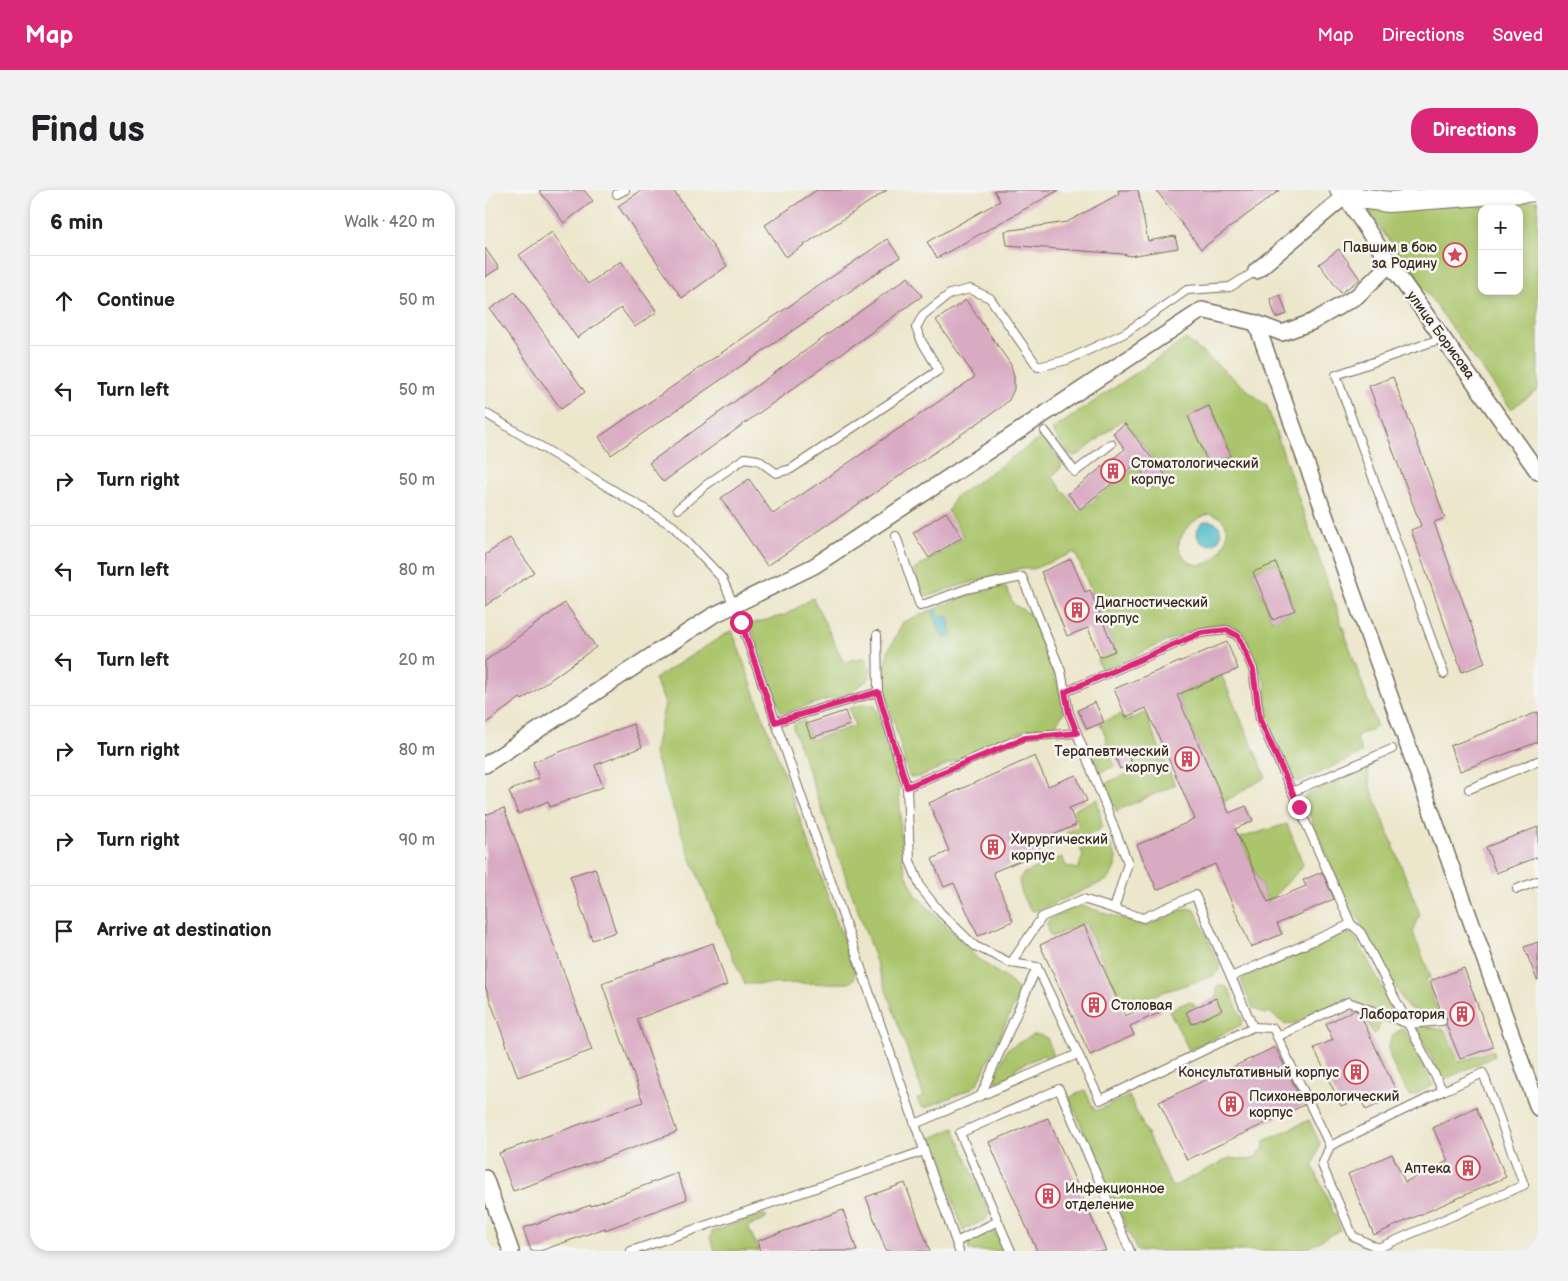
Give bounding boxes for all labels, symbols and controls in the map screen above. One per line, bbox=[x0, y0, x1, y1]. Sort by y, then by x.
text: Map bbox=[25, 21, 73, 50]
text: Map bbox=[1318, 25, 1354, 46]
text: Directions bbox=[1382, 25, 1464, 46]
text: Saved bbox=[1492, 25, 1543, 46]
button: Directions bbox=[1411, 108, 1538, 153]
text: Find us bbox=[30, 109, 145, 152]
map controls bbox=[1478, 205, 1523, 295]
button: + bbox=[1478, 205, 1523, 250]
text: 6 min bbox=[50, 210, 103, 235]
text: Walk · 420 m bbox=[344, 213, 435, 232]
place label: Павшим в бою за Родину bbox=[1343, 239, 1438, 272]
place icon: Павшим в бою за Родину bbox=[1442, 242, 1468, 268]
button: − bbox=[1478, 250, 1523, 295]
icon: ahead bbox=[50, 287, 78, 315]
street label: улица Борисова bbox=[1403, 288, 1479, 383]
text: Continue bbox=[97, 289, 175, 312]
text: 50 m bbox=[399, 291, 435, 310]
icon: left bbox=[50, 377, 78, 405]
text: Turn left bbox=[97, 379, 169, 402]
text: 50 m bbox=[399, 381, 435, 400]
place label: Стоматологический корпус bbox=[1131, 455, 1259, 488]
building icon: Стоматологический корпус bbox=[1100, 458, 1126, 484]
icon: right bbox=[50, 467, 78, 495]
text: Turn right bbox=[97, 469, 180, 492]
text: 50 m bbox=[399, 471, 435, 490]
icon: left bbox=[50, 557, 78, 585]
text: Turn left bbox=[97, 559, 169, 582]
text: 80 m bbox=[399, 561, 435, 580]
place label: Диагностический корпус bbox=[1095, 594, 1208, 627]
building icon: Диагностический корпус bbox=[1064, 597, 1090, 623]
route start bbox=[730, 611, 753, 634]
icon: left bbox=[50, 647, 78, 675]
text: Turn left bbox=[97, 649, 169, 672]
text: 20 m bbox=[399, 651, 435, 670]
icon: right bbox=[50, 737, 78, 765]
text: Turn right bbox=[97, 739, 180, 762]
text: 80 m bbox=[399, 741, 435, 760]
place label: Терапевтический корпус bbox=[1054, 743, 1169, 776]
building icon: Терапевтический корпус bbox=[1174, 746, 1200, 772]
route end bbox=[1288, 796, 1311, 819]
icon: right bbox=[50, 827, 78, 855]
text: Turn right bbox=[97, 829, 180, 852]
text: 90 m bbox=[399, 831, 435, 850]
place label: Хирургический корпус bbox=[1011, 831, 1108, 864]
building icon: Хирургический корпус bbox=[980, 834, 1006, 860]
icon: arrive bbox=[50, 917, 78, 945]
text: Arrive at destination bbox=[97, 919, 272, 942]
building icon: Столовая bbox=[1081, 992, 1107, 1018]
place label: Столовая bbox=[1111, 997, 1173, 1014]
building icon: Лаборатория bbox=[1449, 1001, 1475, 1027]
place label: Лаборатория bbox=[1359, 1006, 1445, 1023]
building icon: Консультативный корпус bbox=[1343, 1059, 1369, 1085]
place label: Консультативный корпус bbox=[1178, 1064, 1339, 1081]
place label: Психоневрологический корпус bbox=[1249, 1088, 1400, 1121]
building icon: Психоневрологический корпус bbox=[1218, 1091, 1244, 1117]
building icon: Аптека bbox=[1455, 1155, 1481, 1181]
place label: Аптека bbox=[1404, 1160, 1452, 1177]
place label: Инфекционное отделение bbox=[1065, 1180, 1165, 1213]
building icon: Инфекционное отделение bbox=[1035, 1183, 1061, 1209]

